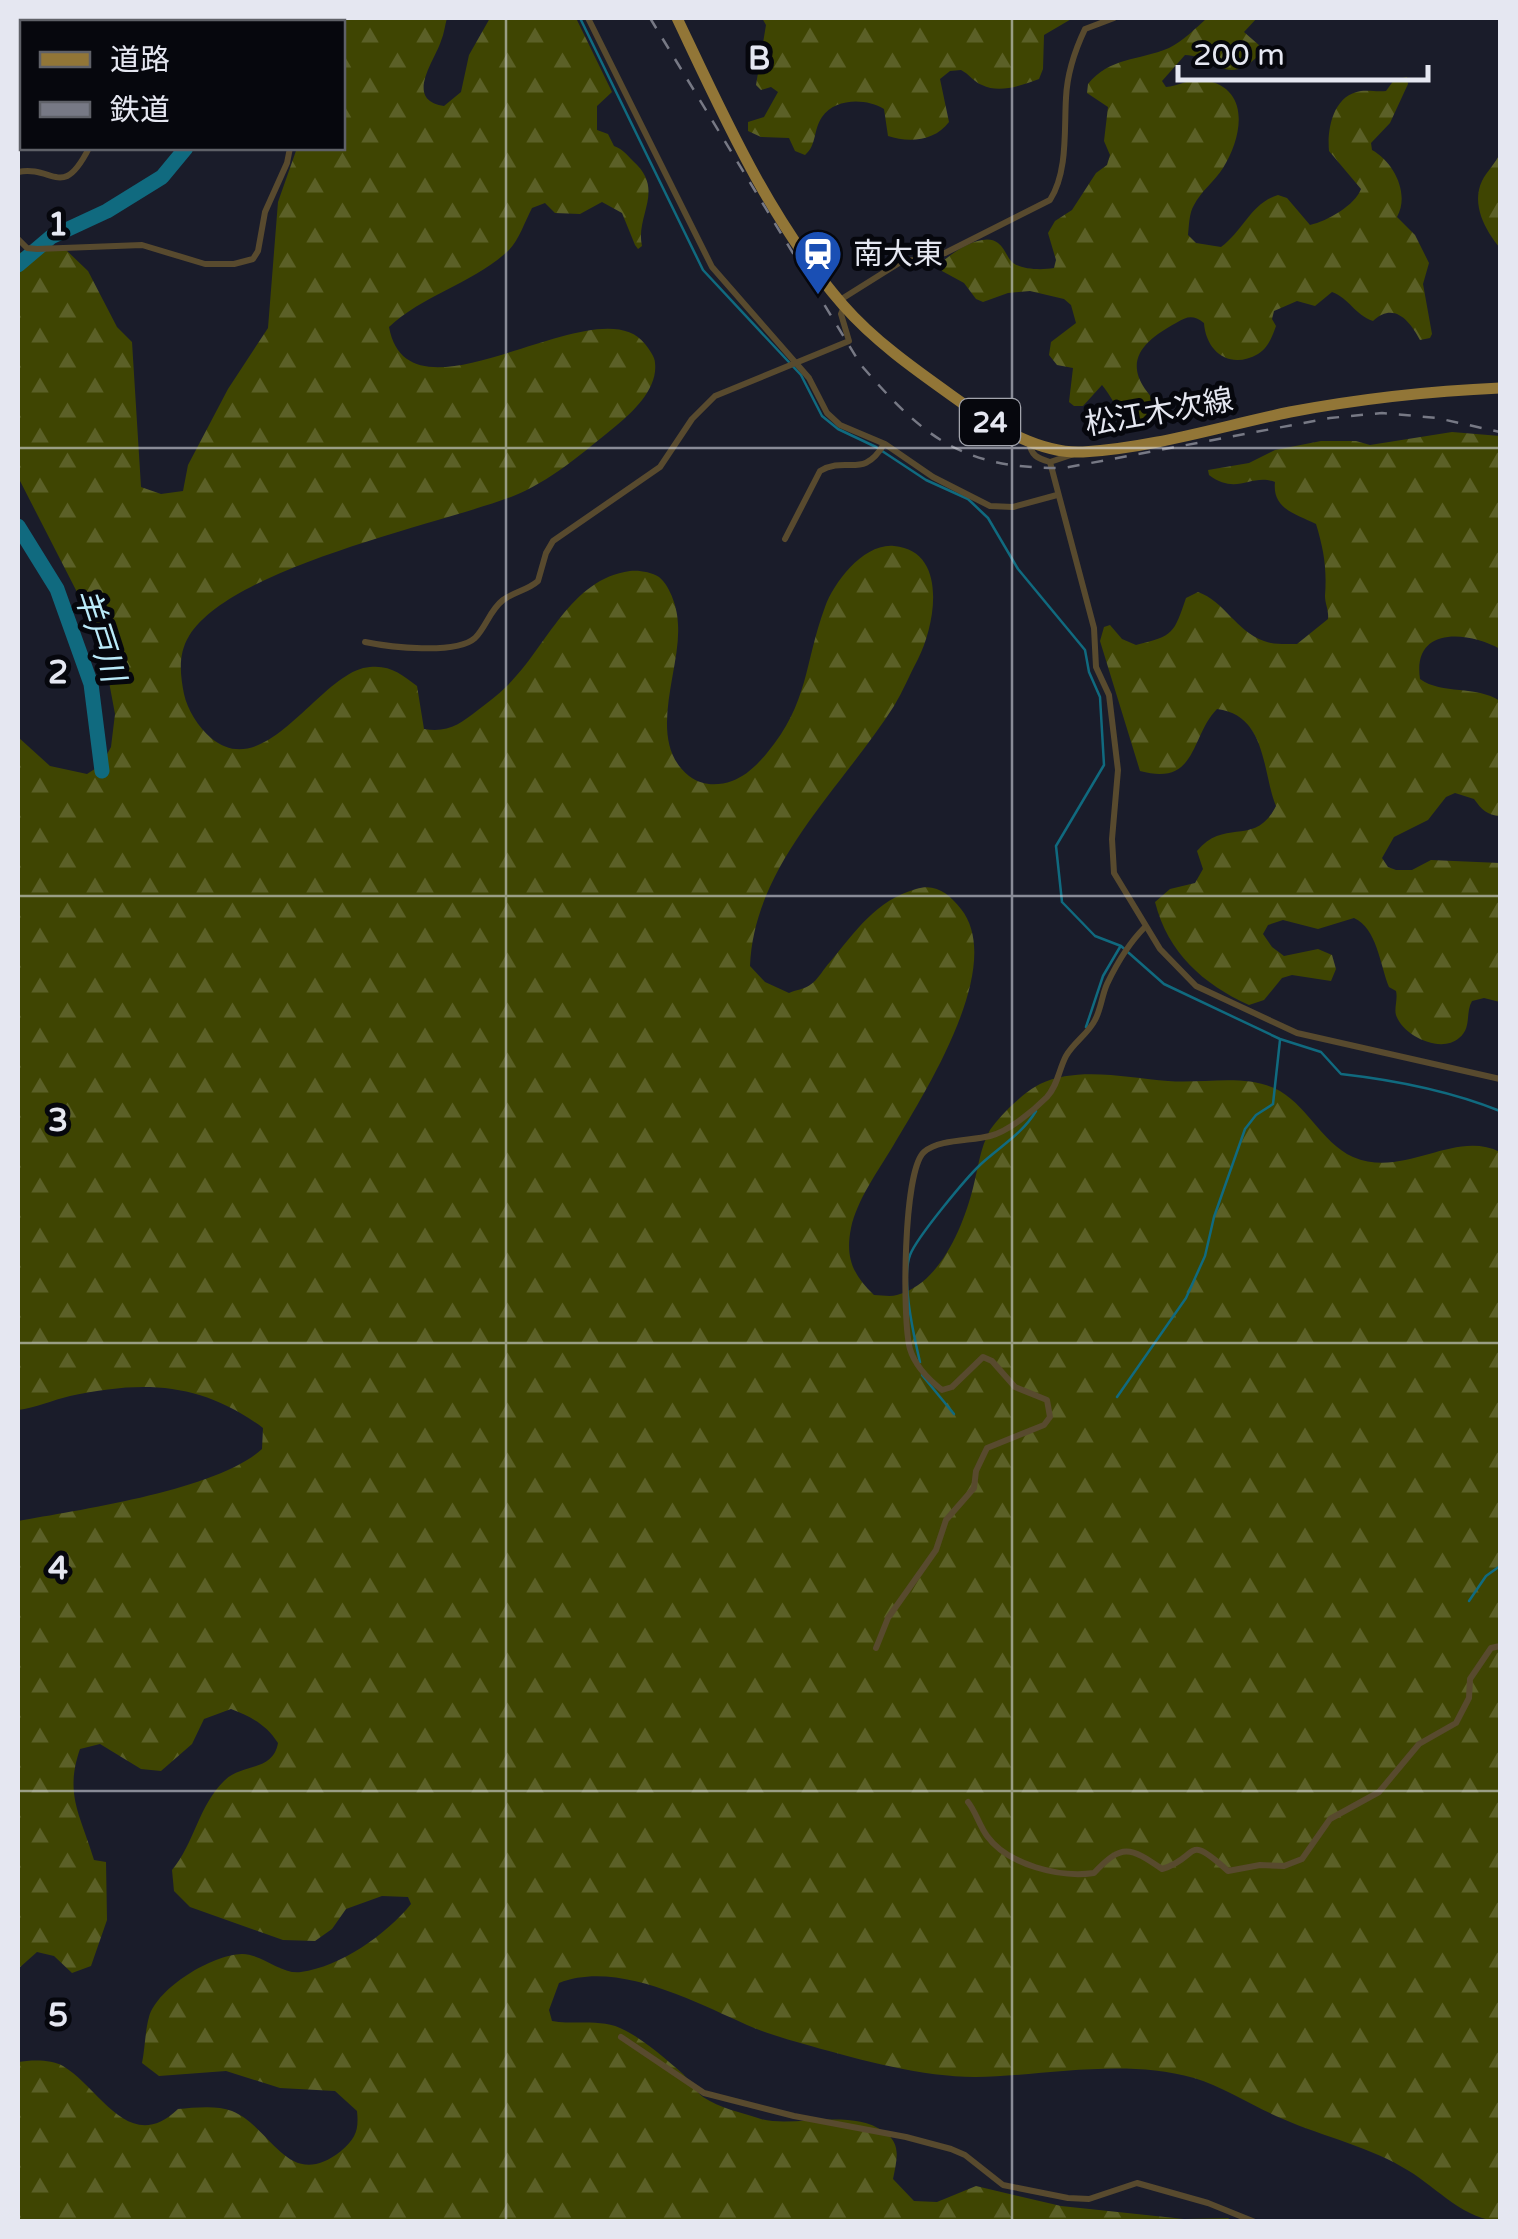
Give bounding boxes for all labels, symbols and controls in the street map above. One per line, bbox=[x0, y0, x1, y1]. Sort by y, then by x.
legend bbox=[20, 20, 345, 150]
scale bar bbox=[1178, 20, 1428, 82]
text: 200 m bbox=[1193, 37, 1285, 74]
text: B bbox=[748, 40, 770, 78]
text: 道路 bbox=[110, 42, 170, 79]
text: 鉄道 bbox=[110, 92, 170, 129]
text: 1 bbox=[48, 206, 68, 244]
station icon: 南大東 bbox=[792, 228, 844, 296]
place label: 南大東 bbox=[853, 236, 943, 273]
street label: 松江木次線 bbox=[1082, 381, 1236, 444]
road number: 24 bbox=[960, 399, 1020, 445]
water label: 羊戸川 bbox=[66, 584, 133, 690]
text: 2 bbox=[48, 654, 68, 692]
text: 3 bbox=[48, 1102, 68, 1140]
text: 4 bbox=[48, 1550, 68, 1588]
text: 5 bbox=[48, 1997, 68, 2035]

